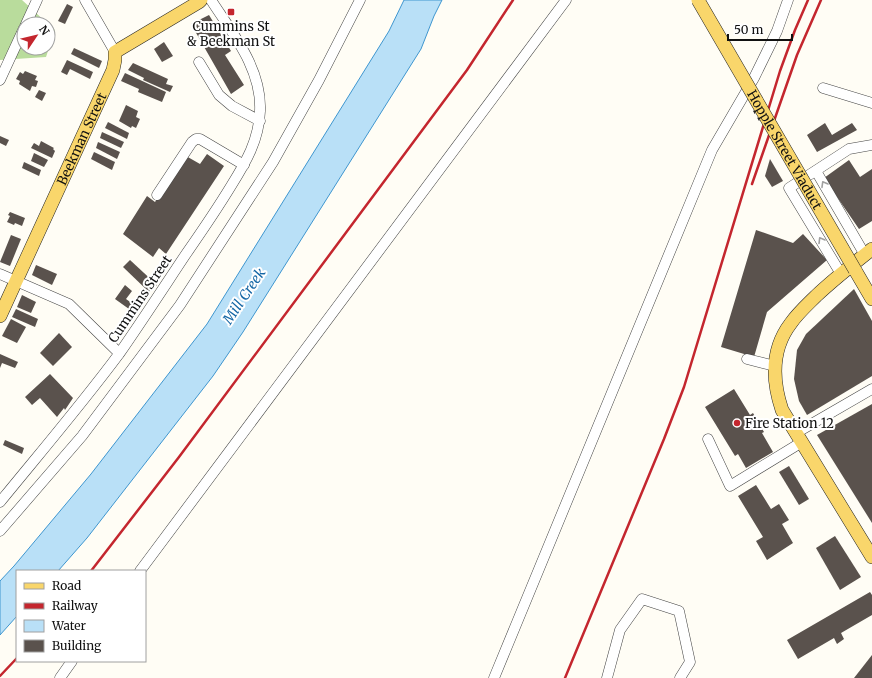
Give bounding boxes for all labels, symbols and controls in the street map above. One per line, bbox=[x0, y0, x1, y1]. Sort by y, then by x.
marker: Cummins St & Beekman St bbox=[226, 7, 236, 17]
north arrow bbox=[16, 16, 56, 56]
scale bar bbox=[728, 16, 792, 42]
place label: Cummins St & Beekman St bbox=[187, 18, 275, 50]
text: 50 m bbox=[734, 22, 763, 37]
text: N bbox=[36, 23, 53, 38]
street label: Hopple Street Viaduct bbox=[744, 87, 826, 212]
street label: Beekman Street bbox=[53, 90, 110, 188]
one-way arrow bbox=[822, 181, 829, 188]
one-way arrow bbox=[818, 237, 825, 244]
street label: Cummins Street bbox=[105, 252, 175, 346]
water label: Mill Creek bbox=[218, 264, 269, 328]
place label: Fire Station 12 bbox=[745, 415, 834, 432]
marker: Fire Station 12 bbox=[732, 418, 742, 428]
legend bbox=[16, 570, 146, 662]
text: Road bbox=[52, 578, 81, 593]
text: Railway bbox=[52, 598, 98, 613]
text: Water bbox=[51, 618, 87, 633]
text: Building bbox=[52, 638, 102, 653]

